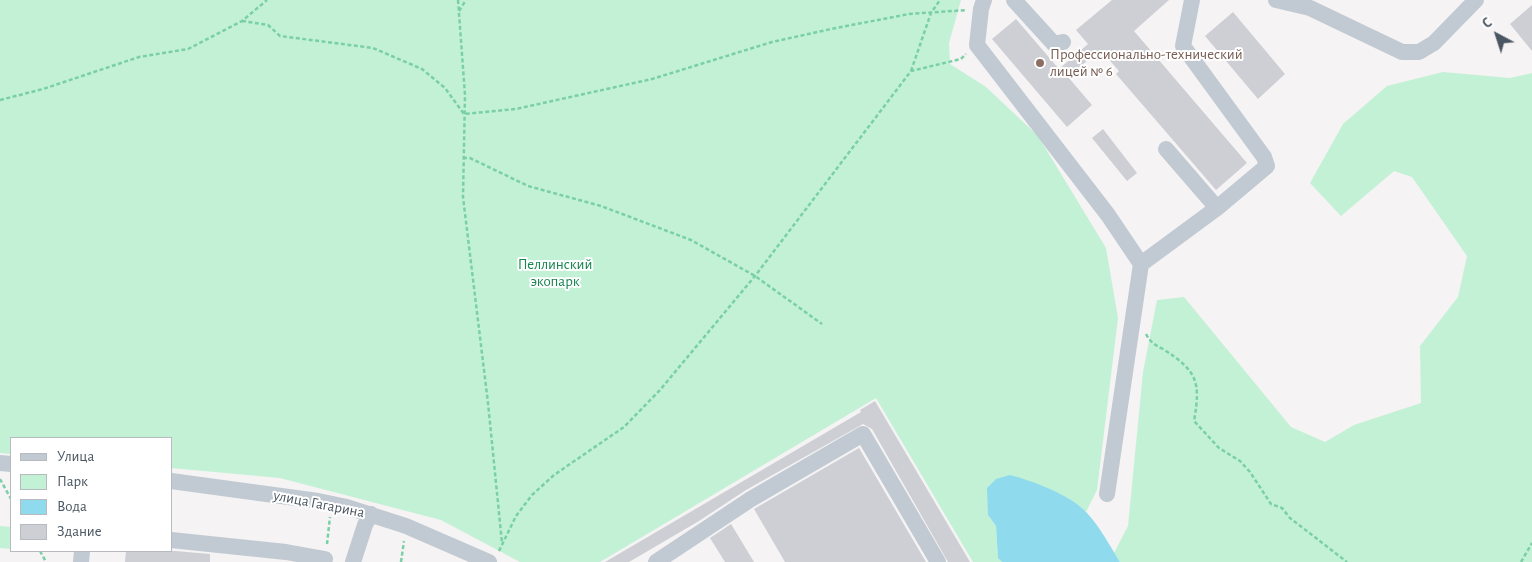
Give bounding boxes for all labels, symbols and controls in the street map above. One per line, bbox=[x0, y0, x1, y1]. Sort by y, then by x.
north arrow bbox=[1472, 10, 1522, 60]
text: С bbox=[1480, 16, 1495, 31]
place label: Профессионально-технический лицей № 6 bbox=[1050, 45, 1243, 80]
marker: Профессионально-технический лицей № 6 bbox=[1034, 57, 1046, 69]
park label: Пеллинский экопарк bbox=[518, 255, 592, 290]
legend bbox=[10, 437, 172, 552]
text: Улица bbox=[57, 449, 94, 464]
text: Парк bbox=[57, 474, 88, 489]
street label: улица Гагарина bbox=[272, 486, 366, 522]
text: Вода bbox=[57, 499, 87, 514]
text: Здание bbox=[57, 524, 102, 539]

